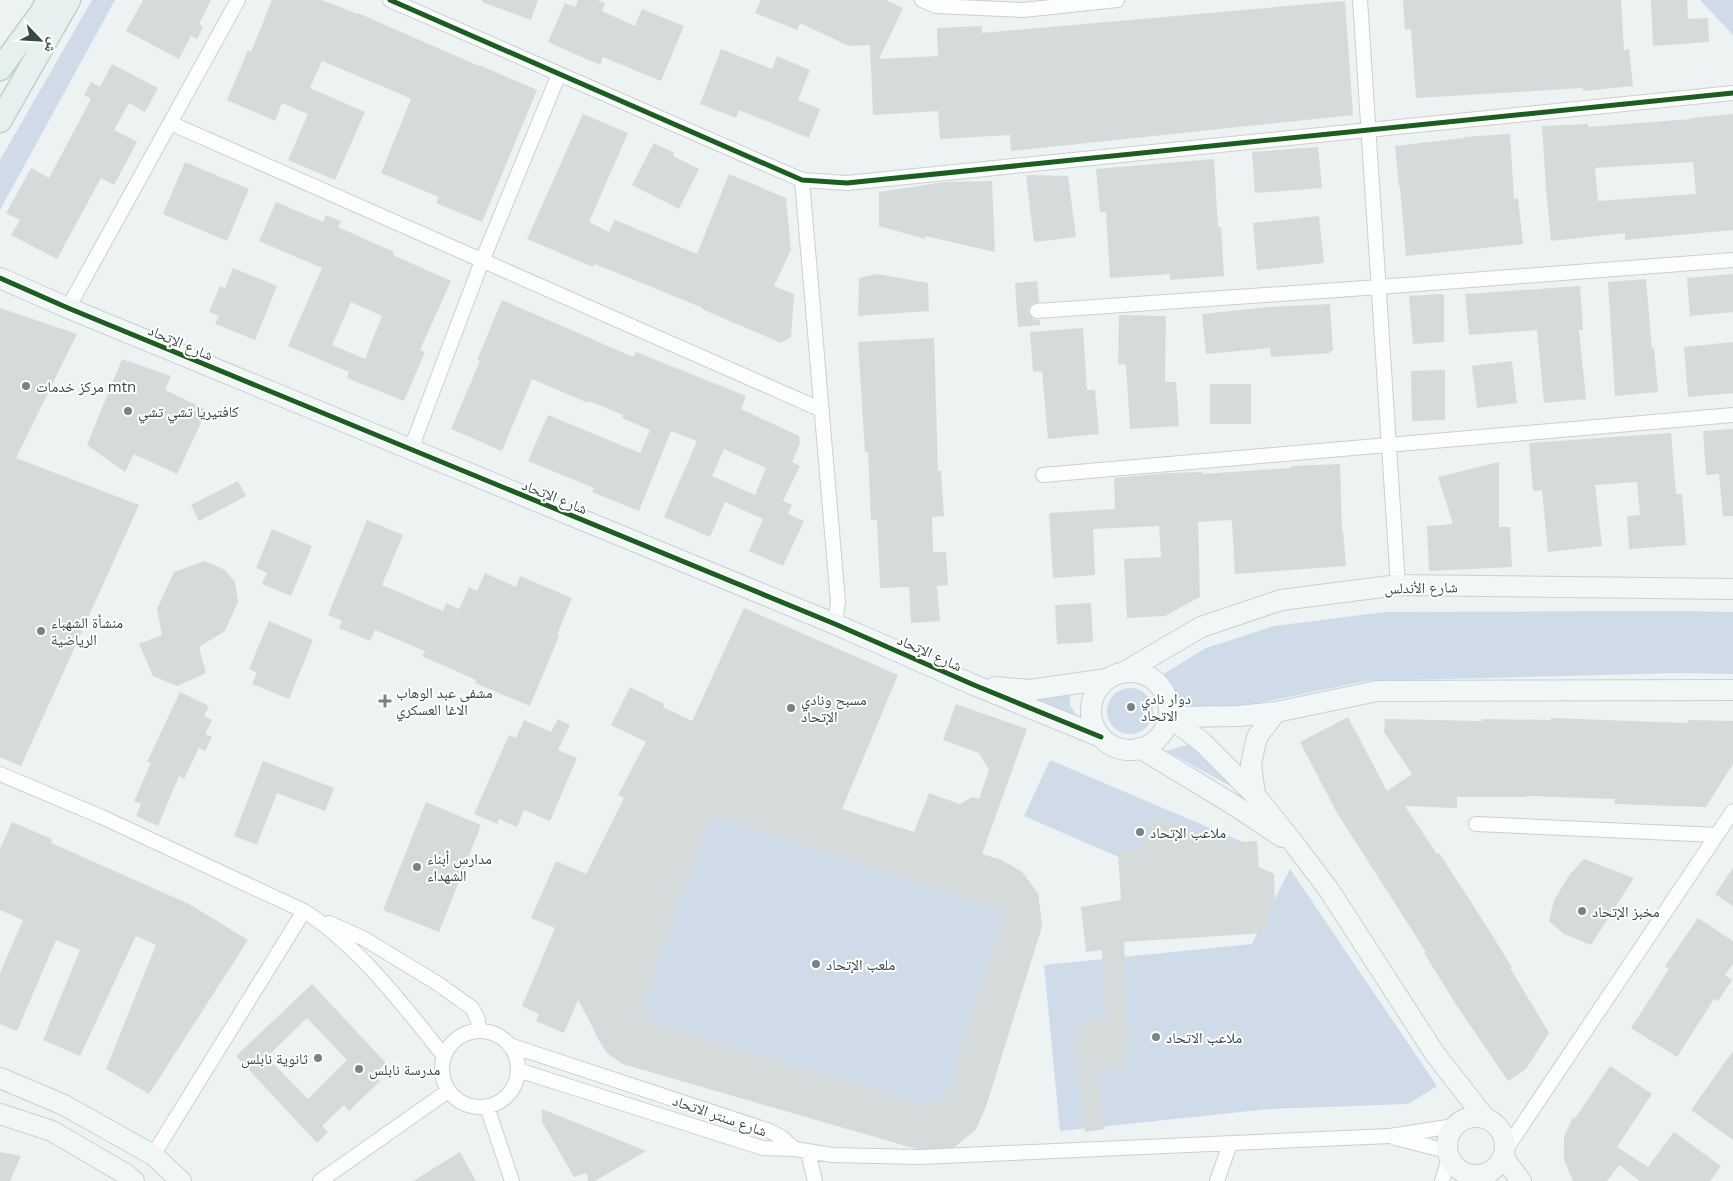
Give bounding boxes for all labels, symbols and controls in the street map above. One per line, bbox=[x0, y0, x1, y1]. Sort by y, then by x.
north arrow bbox=[15, 15, 65, 65]
text: ش bbox=[40, 35, 64, 57]
street label: شارع الإتحاد bbox=[145, 319, 217, 366]
place label: مركز خدمات mtn bbox=[36, 376, 136, 396]
marker: مركز خدمات mtn bbox=[20, 380, 32, 392]
place label: كافتيريا تشي تشي bbox=[138, 401, 239, 424]
marker: كافتيريا تشي تشي bbox=[122, 405, 134, 417]
street label: شارع الإتحاد bbox=[519, 474, 591, 519]
street label: شارع الأندلس bbox=[1384, 576, 1458, 599]
place label: منشأة الشهباء الرياضية bbox=[51, 612, 123, 649]
marker: منشأة الشهباء الرياضية bbox=[35, 625, 47, 637]
street label: شارع الإتحاد bbox=[894, 629, 966, 676]
place label: مشفى عبد الوهاب الاغا العسكري bbox=[396, 682, 493, 722]
place label: دوار نادي الاتحاد bbox=[1141, 688, 1191, 725]
place label: مسبح ونادي الإتحاد bbox=[801, 689, 867, 726]
marker: مشفى عبد الوهاب الاغا العسكري bbox=[378, 694, 392, 708]
marker: دوار نادي الاتحاد bbox=[1125, 701, 1137, 713]
marker: مسبح ونادي الإتحاد bbox=[785, 702, 797, 714]
place label: ملاعب الإتحاد bbox=[1150, 822, 1226, 842]
marker: ملاعب الإتحاد bbox=[1134, 826, 1146, 838]
place label: مدارس أبناء الشهداء bbox=[427, 848, 492, 885]
marker: مدارس أبناء الشهداء bbox=[411, 861, 423, 873]
place label: مخبز الإتحاد bbox=[1592, 901, 1660, 921]
marker: مخبز الإتحاد bbox=[1576, 905, 1588, 917]
place label: ملعب الإتحاد bbox=[826, 954, 896, 974]
marker: ملعب الإتحاد bbox=[810, 958, 822, 970]
place label: ملاعب الاتحاد bbox=[1166, 1027, 1242, 1047]
marker: ملاعب الاتحاد bbox=[1150, 1031, 1162, 1043]
place label: ثانوية نابلس bbox=[241, 1048, 308, 1069]
marker: ثانوية نابلس bbox=[312, 1052, 324, 1064]
place label: مدرسة نابلس bbox=[369, 1059, 440, 1080]
marker: مدرسة نابلس bbox=[353, 1063, 365, 1075]
street label: شارع سنتر الاتحاد bbox=[670, 1090, 770, 1141]

